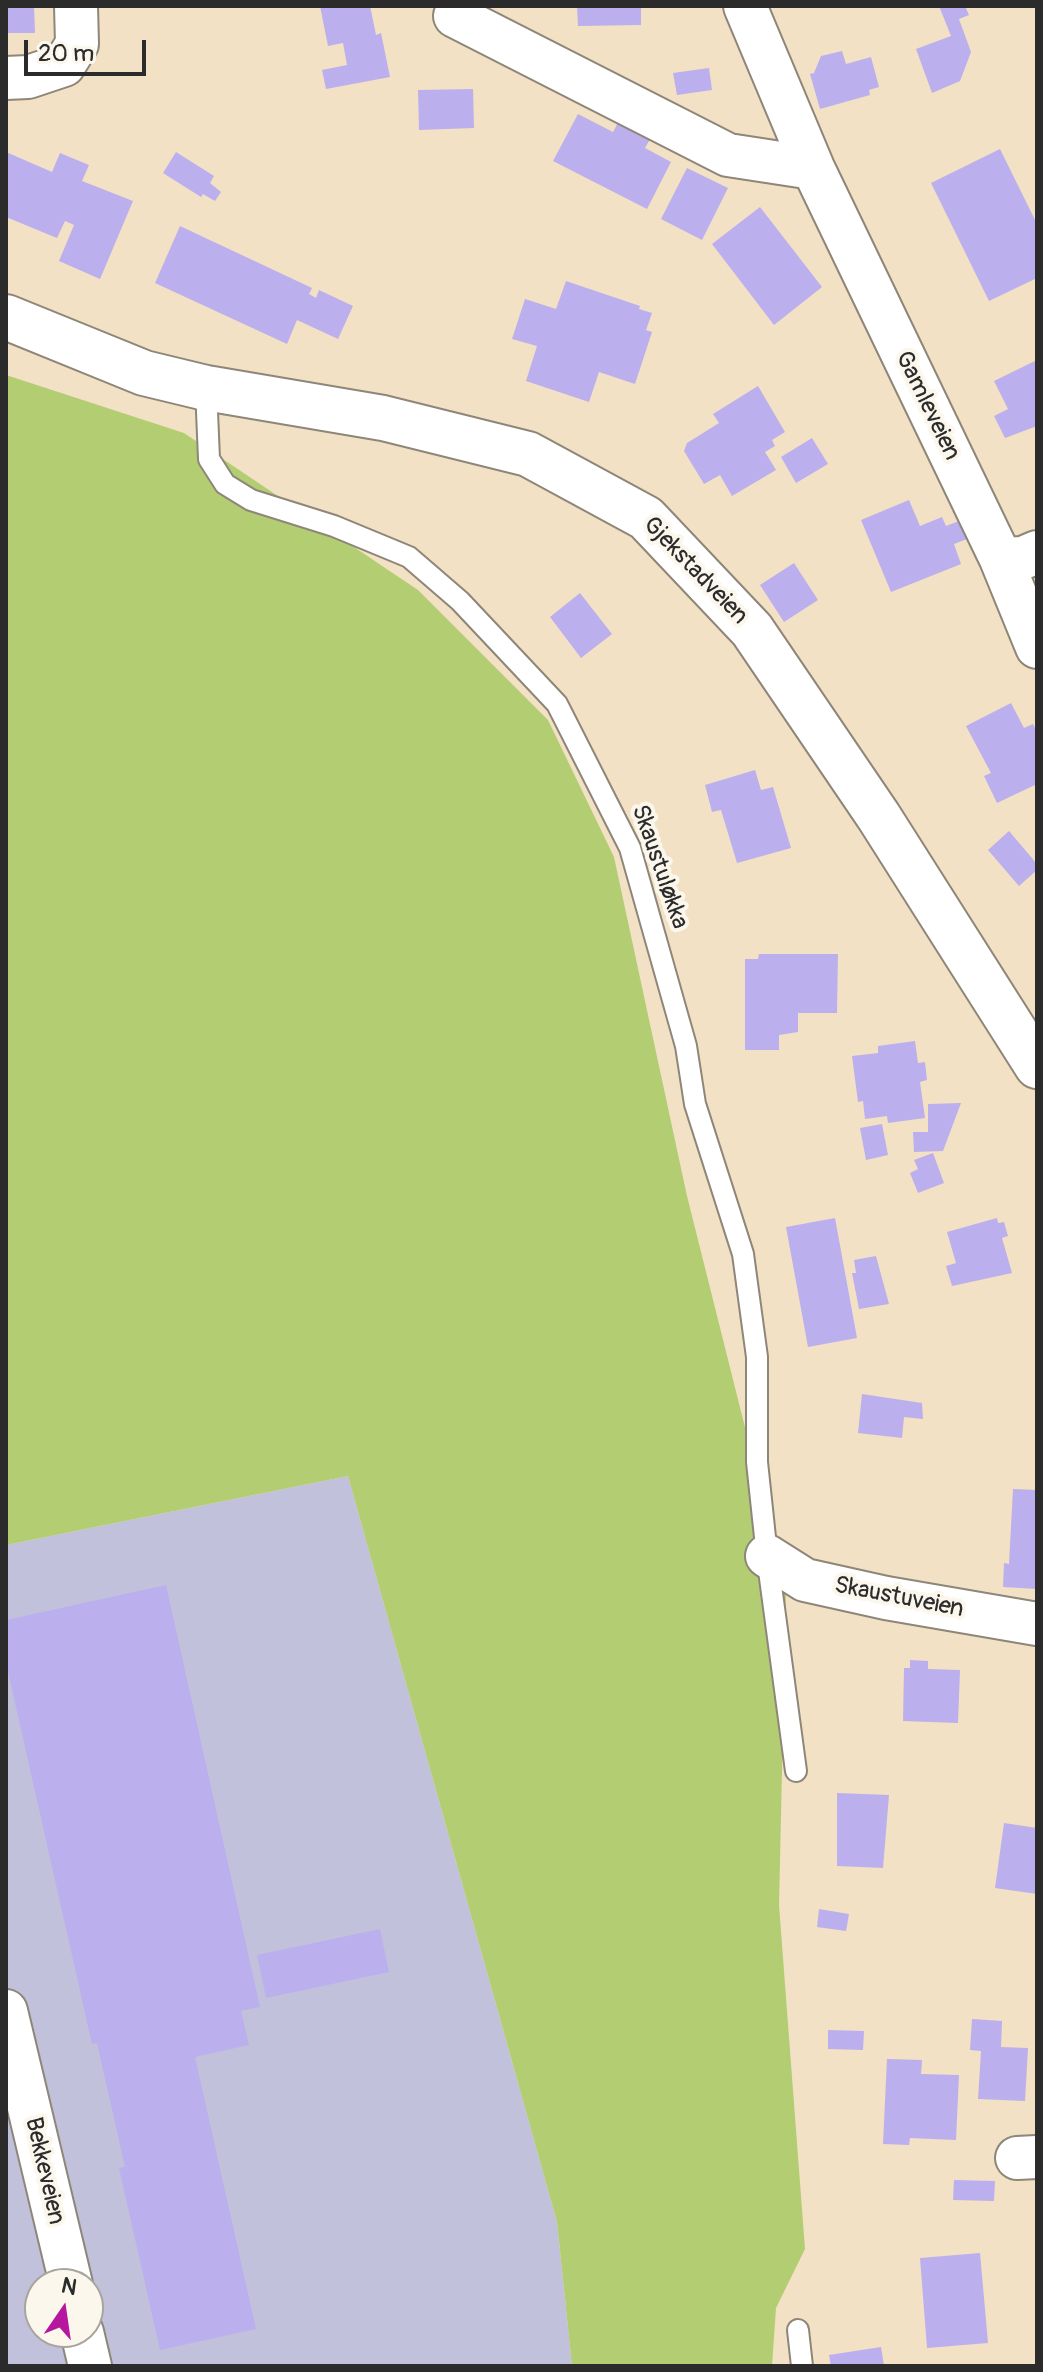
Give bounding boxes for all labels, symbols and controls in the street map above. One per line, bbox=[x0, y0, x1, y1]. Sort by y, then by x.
scale bar bbox=[28, 24, 150, 74]
text: 20 m bbox=[38, 39, 94, 68]
street label: Gamleveien bbox=[888, 347, 966, 465]
street label: Gjekstadveien bbox=[637, 511, 753, 631]
street label: Skaustuløkka bbox=[624, 801, 694, 933]
street label: Skaustuveien bbox=[832, 1571, 966, 1625]
street label: Bekkeveien bbox=[18, 2115, 70, 2227]
north arrow bbox=[24, 2268, 104, 2348]
text: N bbox=[59, 2271, 79, 2302]

